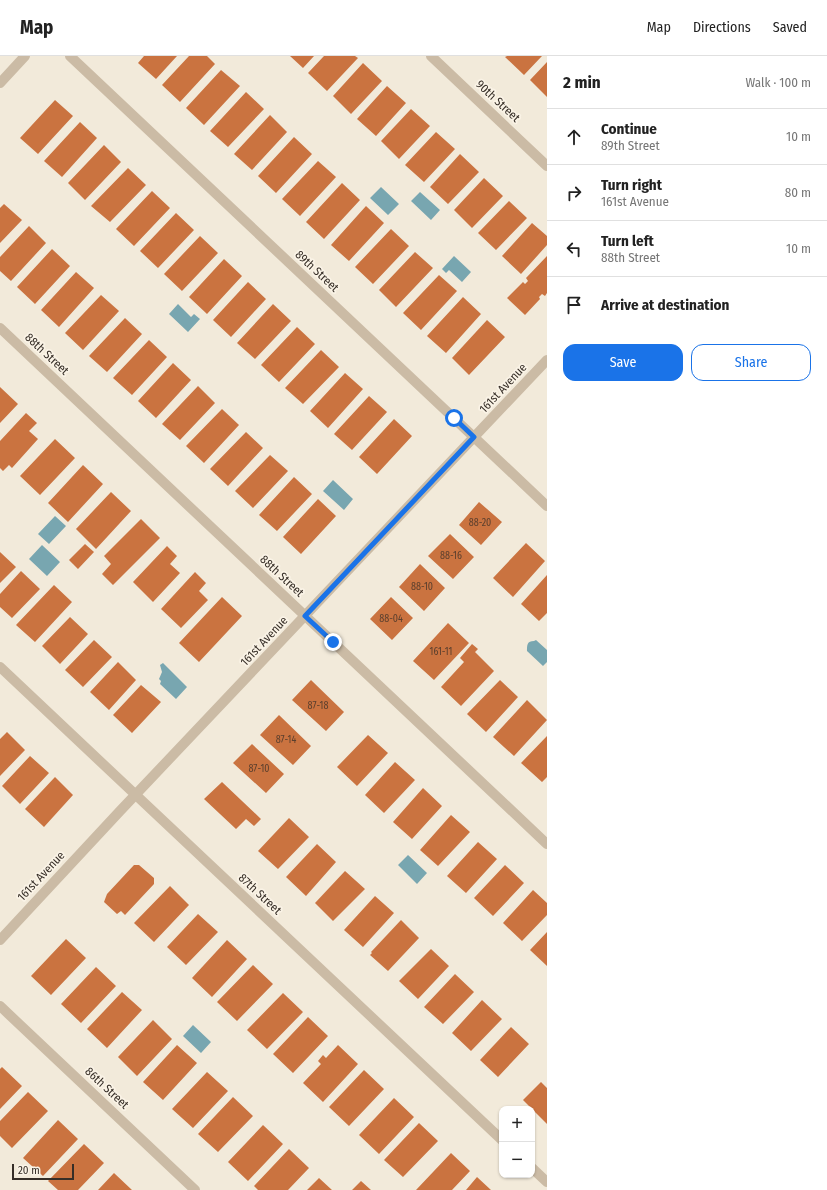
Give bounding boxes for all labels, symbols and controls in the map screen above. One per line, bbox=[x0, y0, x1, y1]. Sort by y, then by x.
text: Map bbox=[20, 16, 53, 39]
text: Map bbox=[647, 19, 671, 36]
text: Directions bbox=[693, 19, 751, 36]
text: Saved bbox=[773, 19, 807, 36]
text: 2 min bbox=[563, 72, 601, 93]
text: Walk · 100 m bbox=[745, 75, 811, 90]
street label: 90th Street bbox=[473, 77, 523, 125]
text: Continue bbox=[601, 120, 657, 138]
icon: ahead bbox=[563, 126, 585, 148]
text: 10 m bbox=[786, 129, 811, 144]
text: 89th Street bbox=[601, 138, 660, 153]
text: Turn right bbox=[601, 176, 662, 194]
icon: right bbox=[563, 182, 585, 204]
text: 80 m bbox=[785, 185, 811, 200]
text: 161st Avenue bbox=[601, 194, 669, 209]
text: Turn left bbox=[601, 232, 654, 250]
icon: left bbox=[563, 238, 585, 260]
text: 10 m bbox=[786, 241, 811, 256]
street label: 89th Street bbox=[292, 247, 342, 295]
text: 88th Street bbox=[601, 250, 660, 265]
icon: arrive bbox=[563, 294, 585, 316]
text: Arrive at destination bbox=[601, 296, 729, 314]
street label: 88th Street bbox=[22, 330, 72, 378]
button: Save bbox=[563, 344, 683, 381]
button: Share bbox=[691, 344, 811, 381]
street label: 161st Avenue bbox=[476, 360, 530, 416]
route start bbox=[445, 409, 463, 427]
house number: 88-20 bbox=[469, 517, 491, 529]
house number: 88-16 bbox=[440, 550, 462, 562]
street label: 88th Street bbox=[257, 552, 307, 600]
house number: 88-10 bbox=[411, 581, 433, 593]
street label: 161st Avenue bbox=[237, 613, 291, 669]
house number: 88-04 bbox=[379, 613, 403, 625]
route end bbox=[324, 633, 342, 651]
house number: 161-11 bbox=[430, 646, 452, 658]
house number: 87-18 bbox=[308, 700, 328, 712]
house number: 87-14 bbox=[276, 734, 296, 746]
house number: 87-10 bbox=[248, 763, 270, 775]
street label: 161st Avenue bbox=[14, 848, 68, 904]
street label: 87th Street bbox=[236, 871, 284, 917]
street label: 86th Street bbox=[82, 1064, 132, 1112]
map controls bbox=[499, 1106, 535, 1178]
button: + bbox=[499, 1106, 535, 1142]
button: − bbox=[499, 1142, 535, 1178]
scale bar bbox=[12, 1162, 74, 1181]
text: 20 m bbox=[18, 1164, 40, 1177]

